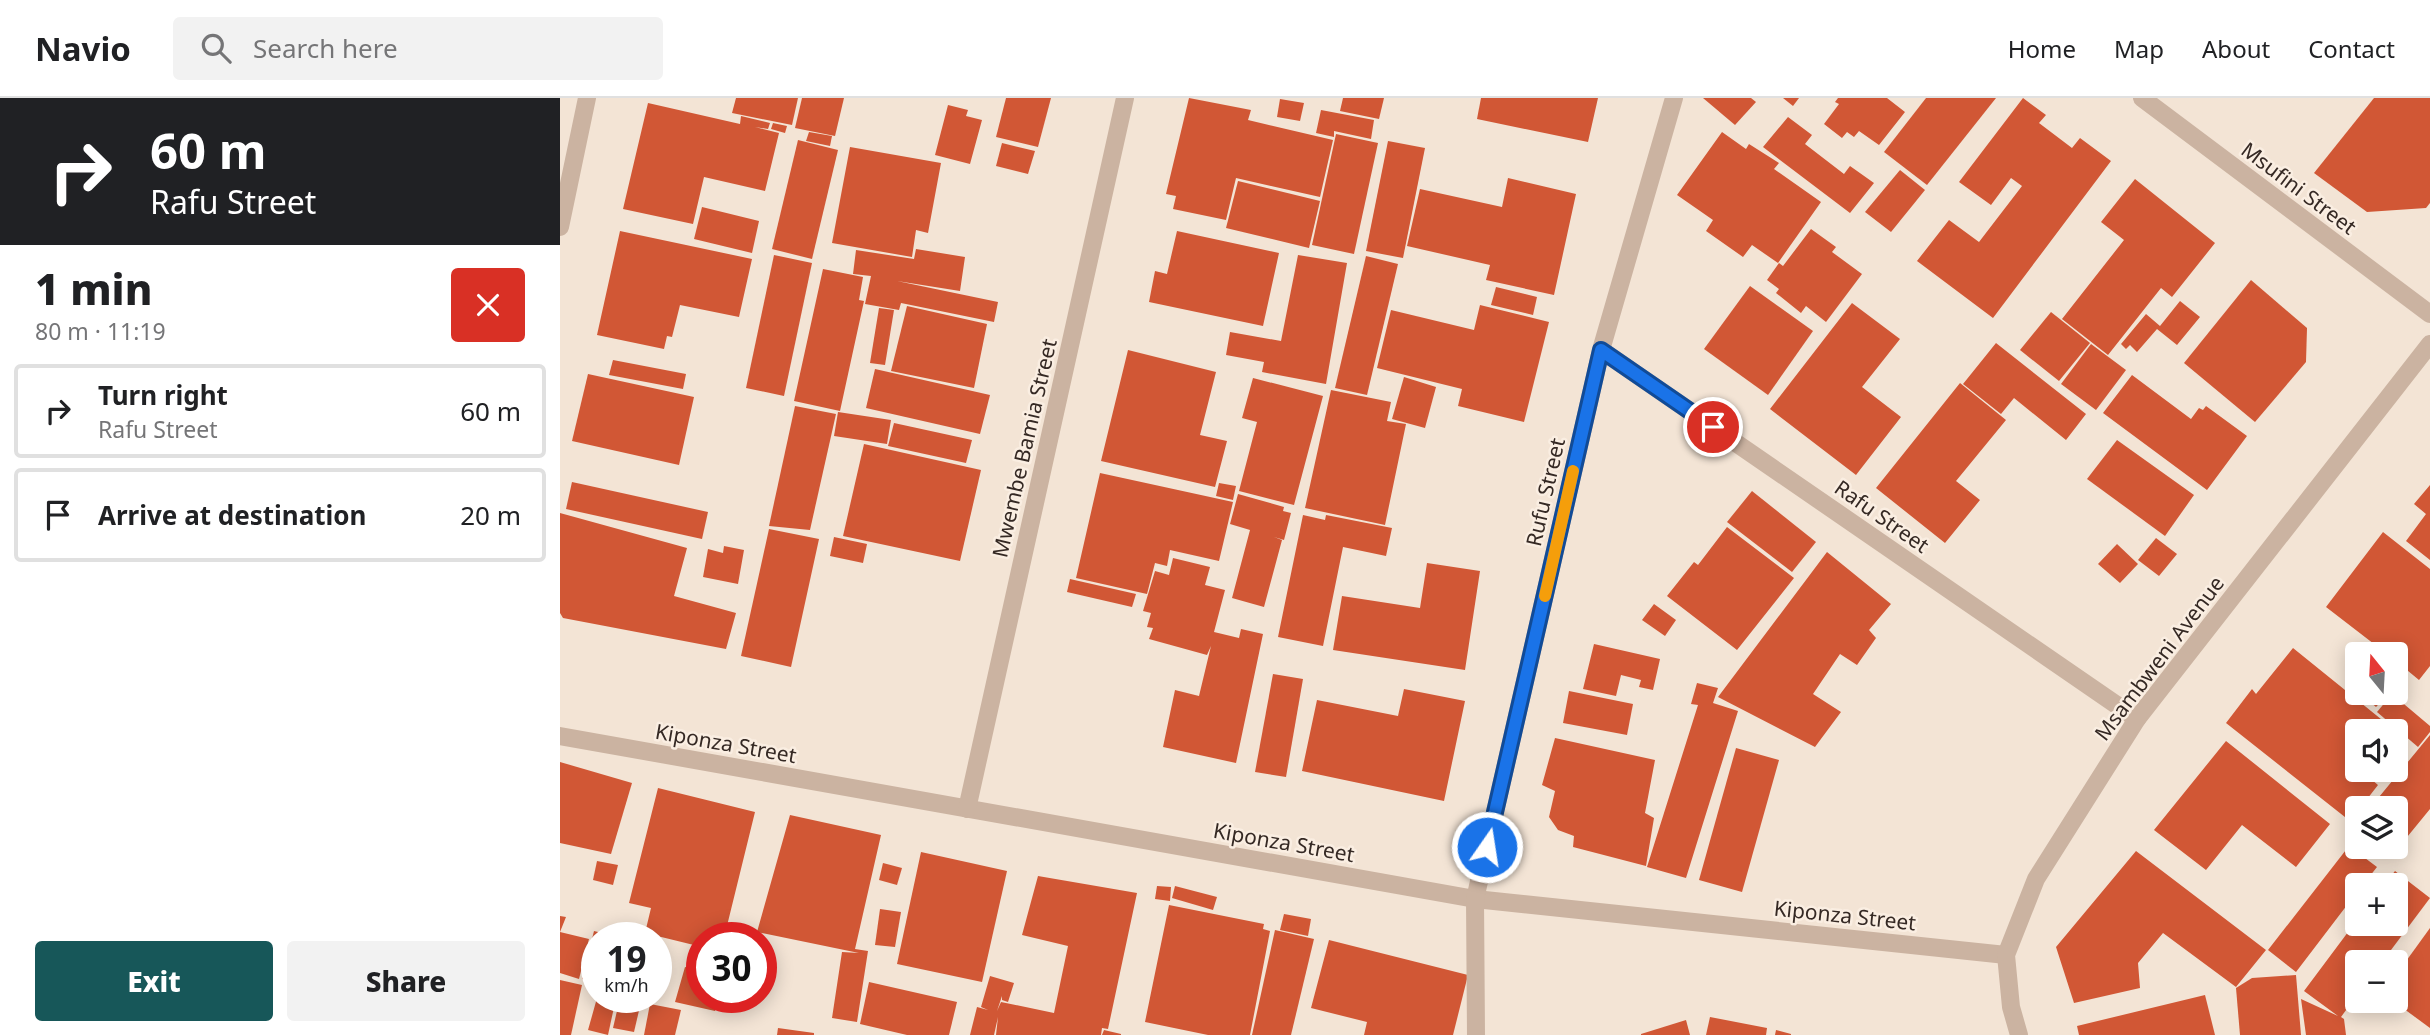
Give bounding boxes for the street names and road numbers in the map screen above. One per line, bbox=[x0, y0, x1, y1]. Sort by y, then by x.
street label: Msufini Street bbox=[2236, 136, 2363, 241]
street label: Mwembe Bamia Street bbox=[985, 336, 1063, 560]
street label: Rufu Street bbox=[1519, 435, 1571, 549]
street label: Rafu Street bbox=[1829, 473, 1935, 559]
street label: Msambweni Avenue bbox=[2088, 570, 2230, 746]
street label: Kiponza Street bbox=[653, 717, 799, 769]
street label: Kiponza Street bbox=[1211, 816, 1357, 868]
street label: Kiponza Street bbox=[1773, 894, 1918, 936]

